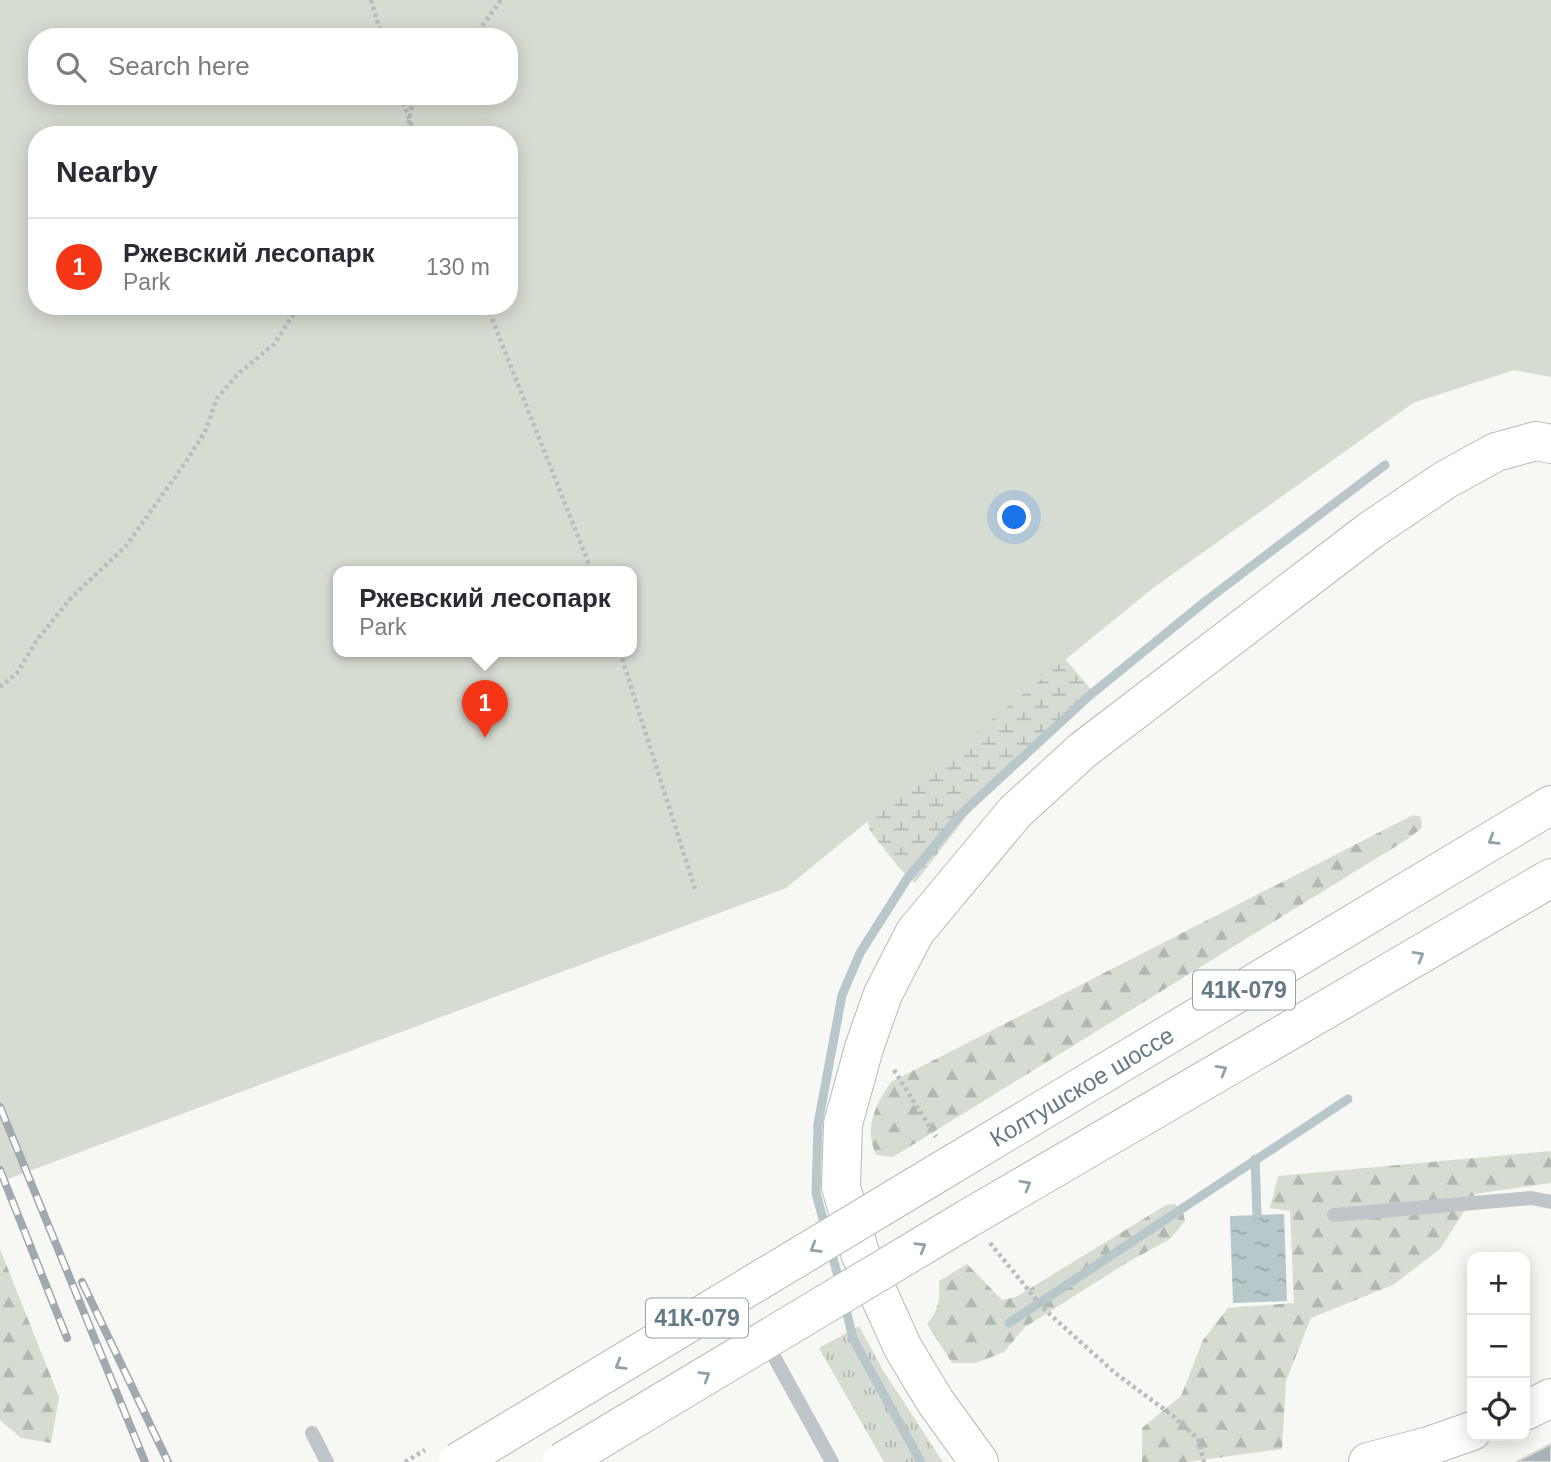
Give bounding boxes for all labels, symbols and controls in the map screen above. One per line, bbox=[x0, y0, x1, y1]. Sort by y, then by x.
search box bbox=[28, 28, 518, 105]
icon: search bbox=[52, 48, 90, 86]
text: Search here bbox=[108, 51, 250, 81]
text: Nearby bbox=[56, 155, 158, 188]
text: Ржевский лесопарк bbox=[123, 238, 375, 268]
text: 1 bbox=[73, 254, 85, 280]
text: 130 m bbox=[426, 254, 490, 280]
text: Park bbox=[123, 269, 170, 295]
your location bbox=[997, 500, 1031, 534]
popup bbox=[333, 566, 637, 657]
text: Ржевский лесопарк bbox=[359, 583, 611, 613]
text: Park bbox=[359, 614, 407, 640]
pin: 1 bbox=[462, 680, 508, 738]
one-way arrow bbox=[1487, 832, 1500, 845]
one-way arrow bbox=[1411, 951, 1424, 964]
road number: 41К-079 bbox=[1193, 970, 1295, 1009]
street label: Колтушское шоссе bbox=[985, 1021, 1178, 1152]
one-way arrow bbox=[1215, 1065, 1228, 1078]
one-way arrow bbox=[1018, 1180, 1031, 1193]
one-way arrow bbox=[809, 1239, 822, 1252]
one-way arrow bbox=[913, 1242, 926, 1255]
map controls bbox=[1467, 1252, 1530, 1441]
button: + bbox=[1467, 1252, 1530, 1315]
road number: 41К-079 bbox=[646, 1298, 748, 1338]
button: − bbox=[1467, 1315, 1530, 1378]
one-way arrow bbox=[614, 1356, 627, 1369]
one-way arrow bbox=[697, 1372, 710, 1385]
button: locate bbox=[1467, 1378, 1530, 1441]

